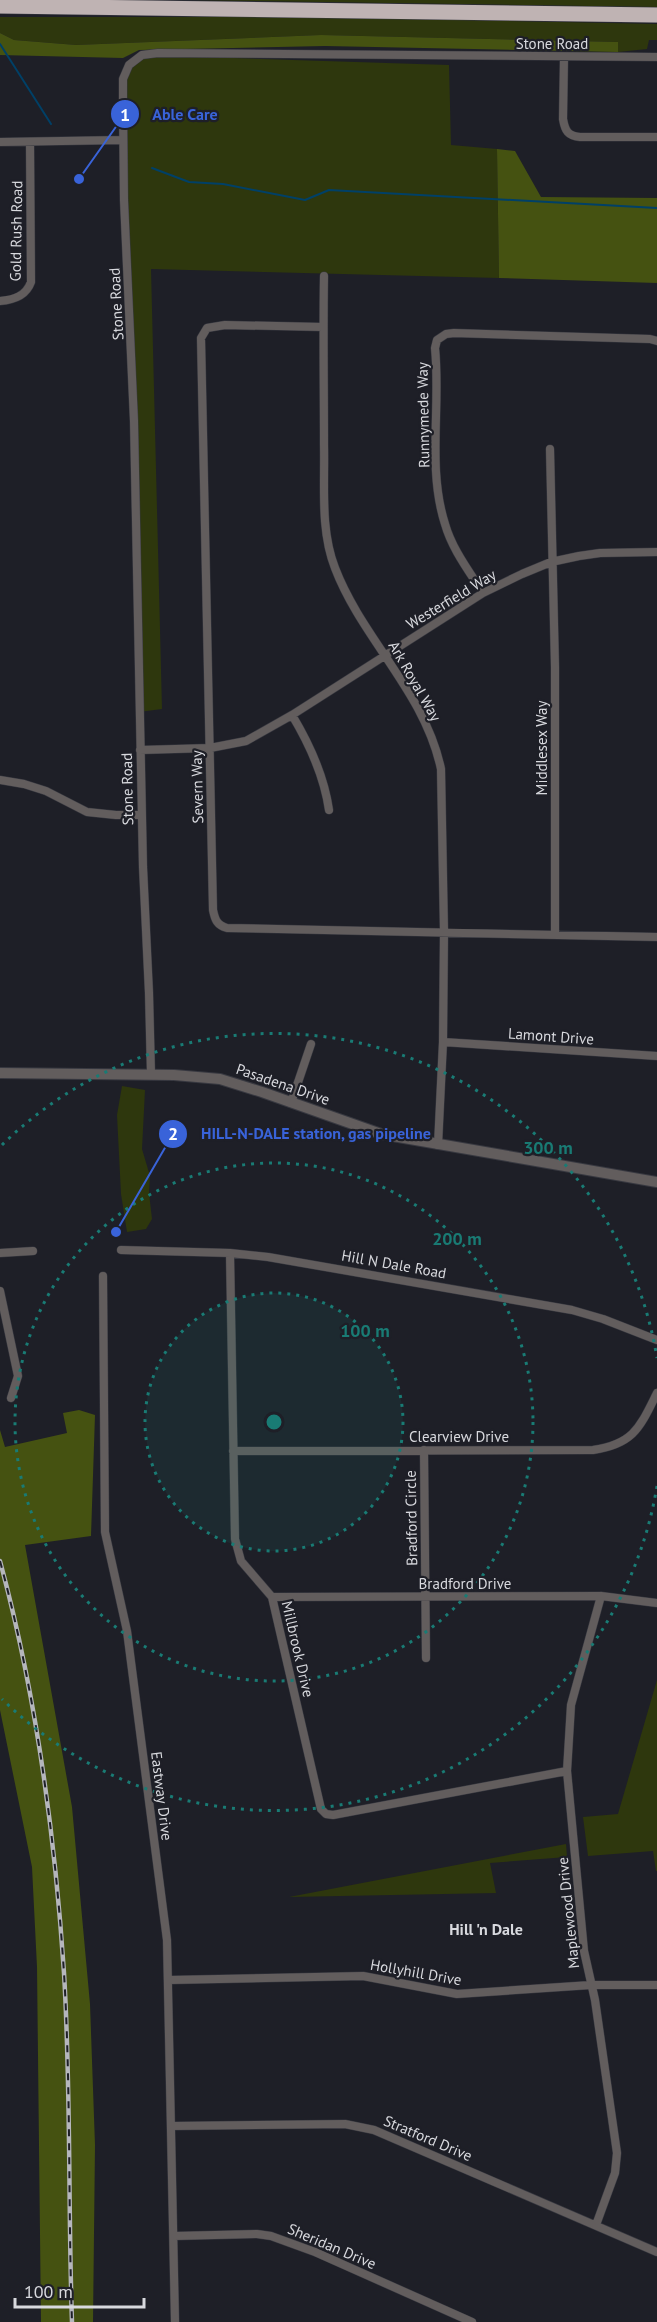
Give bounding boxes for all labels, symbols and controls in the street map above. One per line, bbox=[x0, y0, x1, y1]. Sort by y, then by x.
street label: Stone Road bbox=[516, 34, 588, 53]
callout: Able Care bbox=[110, 97, 230, 131]
text: 1 bbox=[120, 103, 130, 126]
text: Able Care bbox=[152, 104, 218, 124]
street label: Gold Rush Road bbox=[6, 180, 26, 282]
street label: Stone Road bbox=[105, 267, 127, 341]
street label: Runnymede Way bbox=[413, 362, 433, 468]
street label: Westerfield Way bbox=[403, 565, 499, 633]
street label: Ark Royal Way bbox=[384, 638, 446, 724]
street label: Middlesex Way bbox=[532, 701, 551, 795]
street label: Severn Way bbox=[187, 750, 207, 824]
street label: Stone Road bbox=[117, 753, 137, 825]
street label: Lamont Drive bbox=[507, 1024, 595, 1048]
street label: Pasadena Drive bbox=[234, 1059, 332, 1109]
callout: HILL-N-DALE station, gas pipeline bbox=[158, 1117, 443, 1151]
text: 2 bbox=[168, 1122, 178, 1145]
text: HILL-N-DALE station, gas pipeline bbox=[201, 1123, 431, 1143]
text: 300 m bbox=[523, 1136, 573, 1159]
text: 200 m bbox=[432, 1227, 482, 1250]
street label: Hill N Dale Road bbox=[340, 1245, 448, 1283]
text: 100 m bbox=[340, 1319, 390, 1342]
centre of rings bbox=[264, 1412, 284, 1432]
street label: Clearview Drive bbox=[409, 1427, 509, 1446]
street label: Bradford Circle bbox=[401, 1470, 421, 1566]
street label: Bradford Drive bbox=[419, 1574, 511, 1593]
street label: Millbrook Drive bbox=[278, 1599, 318, 1699]
street label: Eastway Drive bbox=[147, 1750, 177, 1842]
street label: Maplewood Drive bbox=[553, 1856, 583, 1970]
district label: Hill 'n Dale bbox=[449, 1919, 523, 1939]
street label: Hollyhill Drive bbox=[369, 1955, 463, 1989]
street label: Stratford Drive bbox=[381, 2111, 475, 2165]
street label: Sheridan Drive bbox=[285, 2219, 379, 2273]
scale bar bbox=[15, 2271, 144, 2309]
text: 100 m bbox=[24, 2280, 73, 2303]

